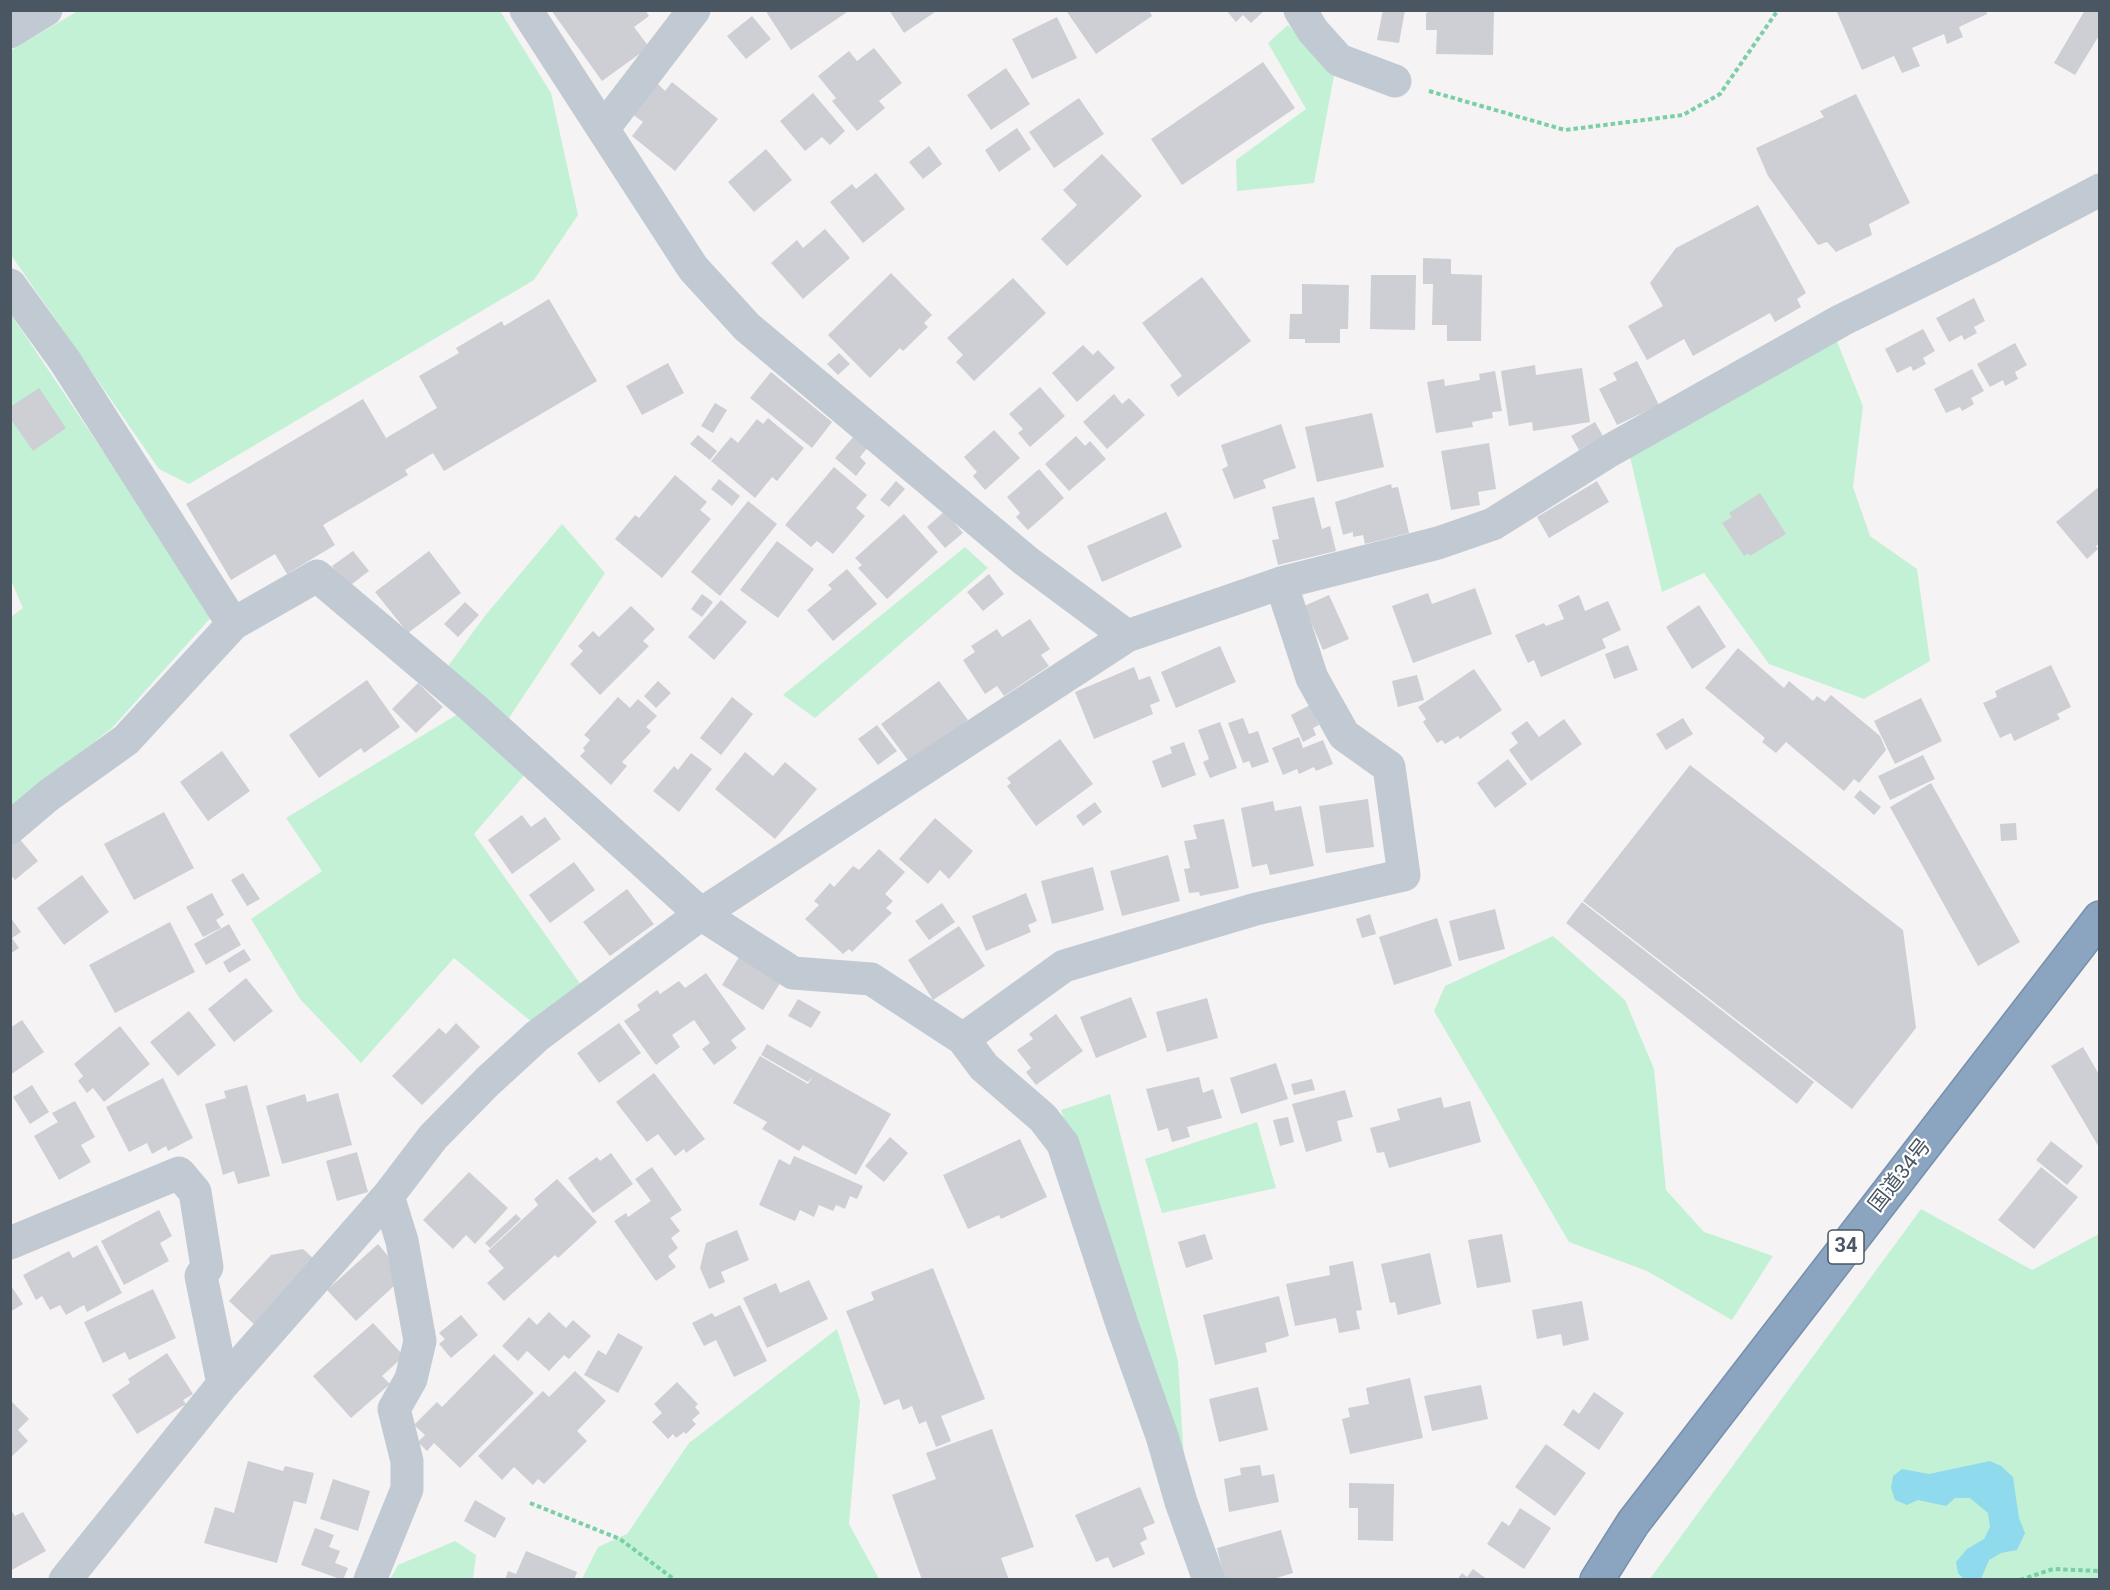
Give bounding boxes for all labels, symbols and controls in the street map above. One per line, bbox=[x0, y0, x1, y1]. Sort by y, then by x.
street label: 国道34号 bbox=[1864, 1134, 1938, 1218]
road number: 34 bbox=[1828, 1230, 1864, 1264]

